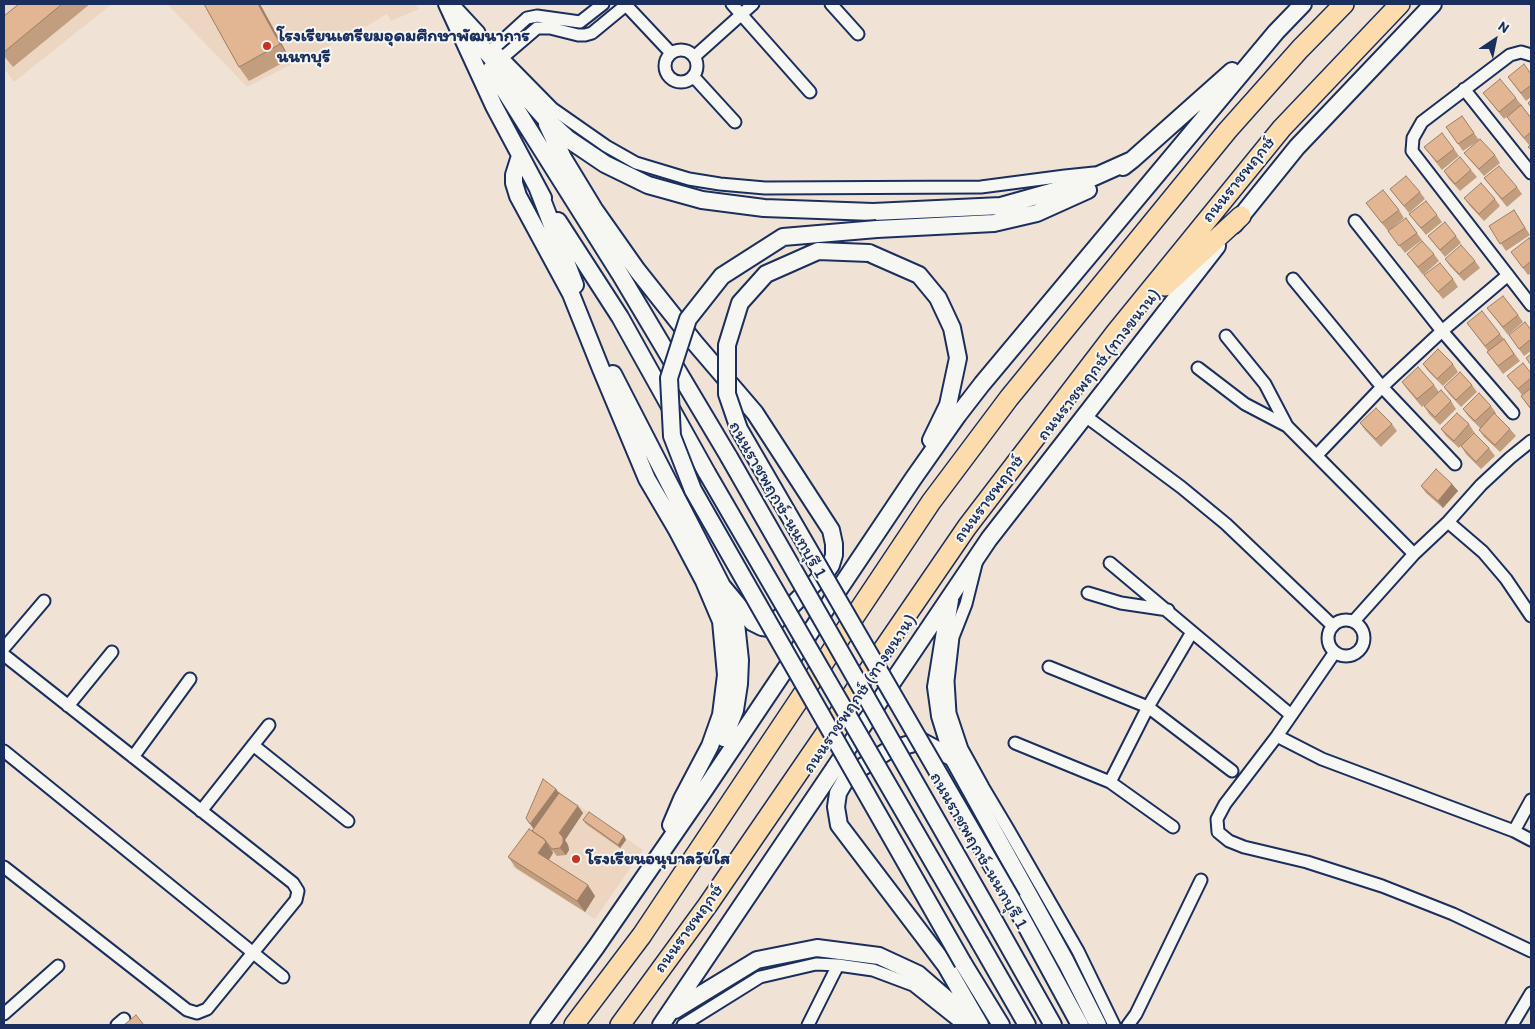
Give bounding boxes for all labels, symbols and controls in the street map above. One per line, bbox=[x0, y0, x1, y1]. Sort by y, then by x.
north arrow bbox=[1470, 15, 1520, 65]
text: N bbox=[1495, 17, 1512, 37]
place label: โรงเรียนเตรียมอุดมศึกษาพัฒนาการ นนทบุรี bbox=[277, 25, 530, 68]
marker: โรงเรียนเตรียมอุดมศึกษาพัฒนาการ นนทบุรี bbox=[261, 40, 273, 52]
street label: ถนนราชพฤกษ์ bbox=[1198, 133, 1280, 227]
street label: ถนนราชพฤกษ์ (ทางขนาน) bbox=[1033, 284, 1165, 446]
street label: ถนนราชพฤกษ์-นนทบุรี 1 bbox=[723, 418, 831, 582]
street label: ถนนราชพฤกษ์ bbox=[949, 451, 1029, 547]
street label: ถนนราชพฤกษ์ (ทางขนาน) bbox=[799, 610, 921, 778]
street label: ถนนราชพฤกษ์-นนทบุรี 1 bbox=[924, 769, 1032, 933]
place label: โรงเรียนอนุบาลวัยใส bbox=[586, 848, 730, 870]
marker: โรงเรียนอนุบาลวัยใส bbox=[570, 853, 582, 865]
street label: ถนนราชพฤกษ์ bbox=[650, 880, 728, 978]

